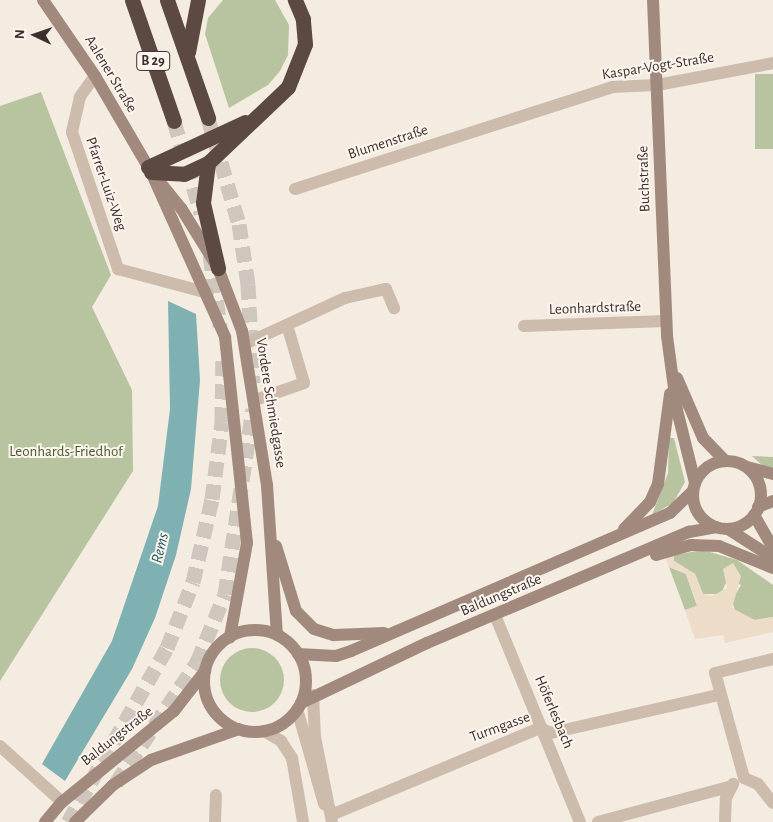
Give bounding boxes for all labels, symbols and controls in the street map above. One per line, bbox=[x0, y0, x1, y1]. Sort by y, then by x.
north arrow bbox=[10, 10, 60, 60]
text: N bbox=[13, 29, 27, 39]
street label: Aalener Straße bbox=[81, 32, 141, 116]
street label: Kaspar-Vogt-Straße bbox=[601, 48, 715, 84]
road number: B 29 bbox=[136, 49, 170, 72]
street label: Blumenstraße bbox=[346, 121, 430, 163]
street label: Pfarrer-Luiz-Weg bbox=[82, 135, 130, 233]
street label: Buchstraße bbox=[634, 145, 654, 213]
street label: Leonhardstraße bbox=[549, 297, 641, 319]
street label: Vordere Schmiedgasse bbox=[252, 337, 290, 469]
park label: Leonhards-Friedhof bbox=[9, 443, 123, 461]
water label: Rems bbox=[147, 531, 173, 565]
street label: Baldungstraße bbox=[458, 570, 544, 620]
street label: Höferlesbach bbox=[531, 673, 577, 751]
street label: Baldungstraße bbox=[77, 702, 157, 770]
street label: Turmgasse bbox=[467, 708, 533, 746]

